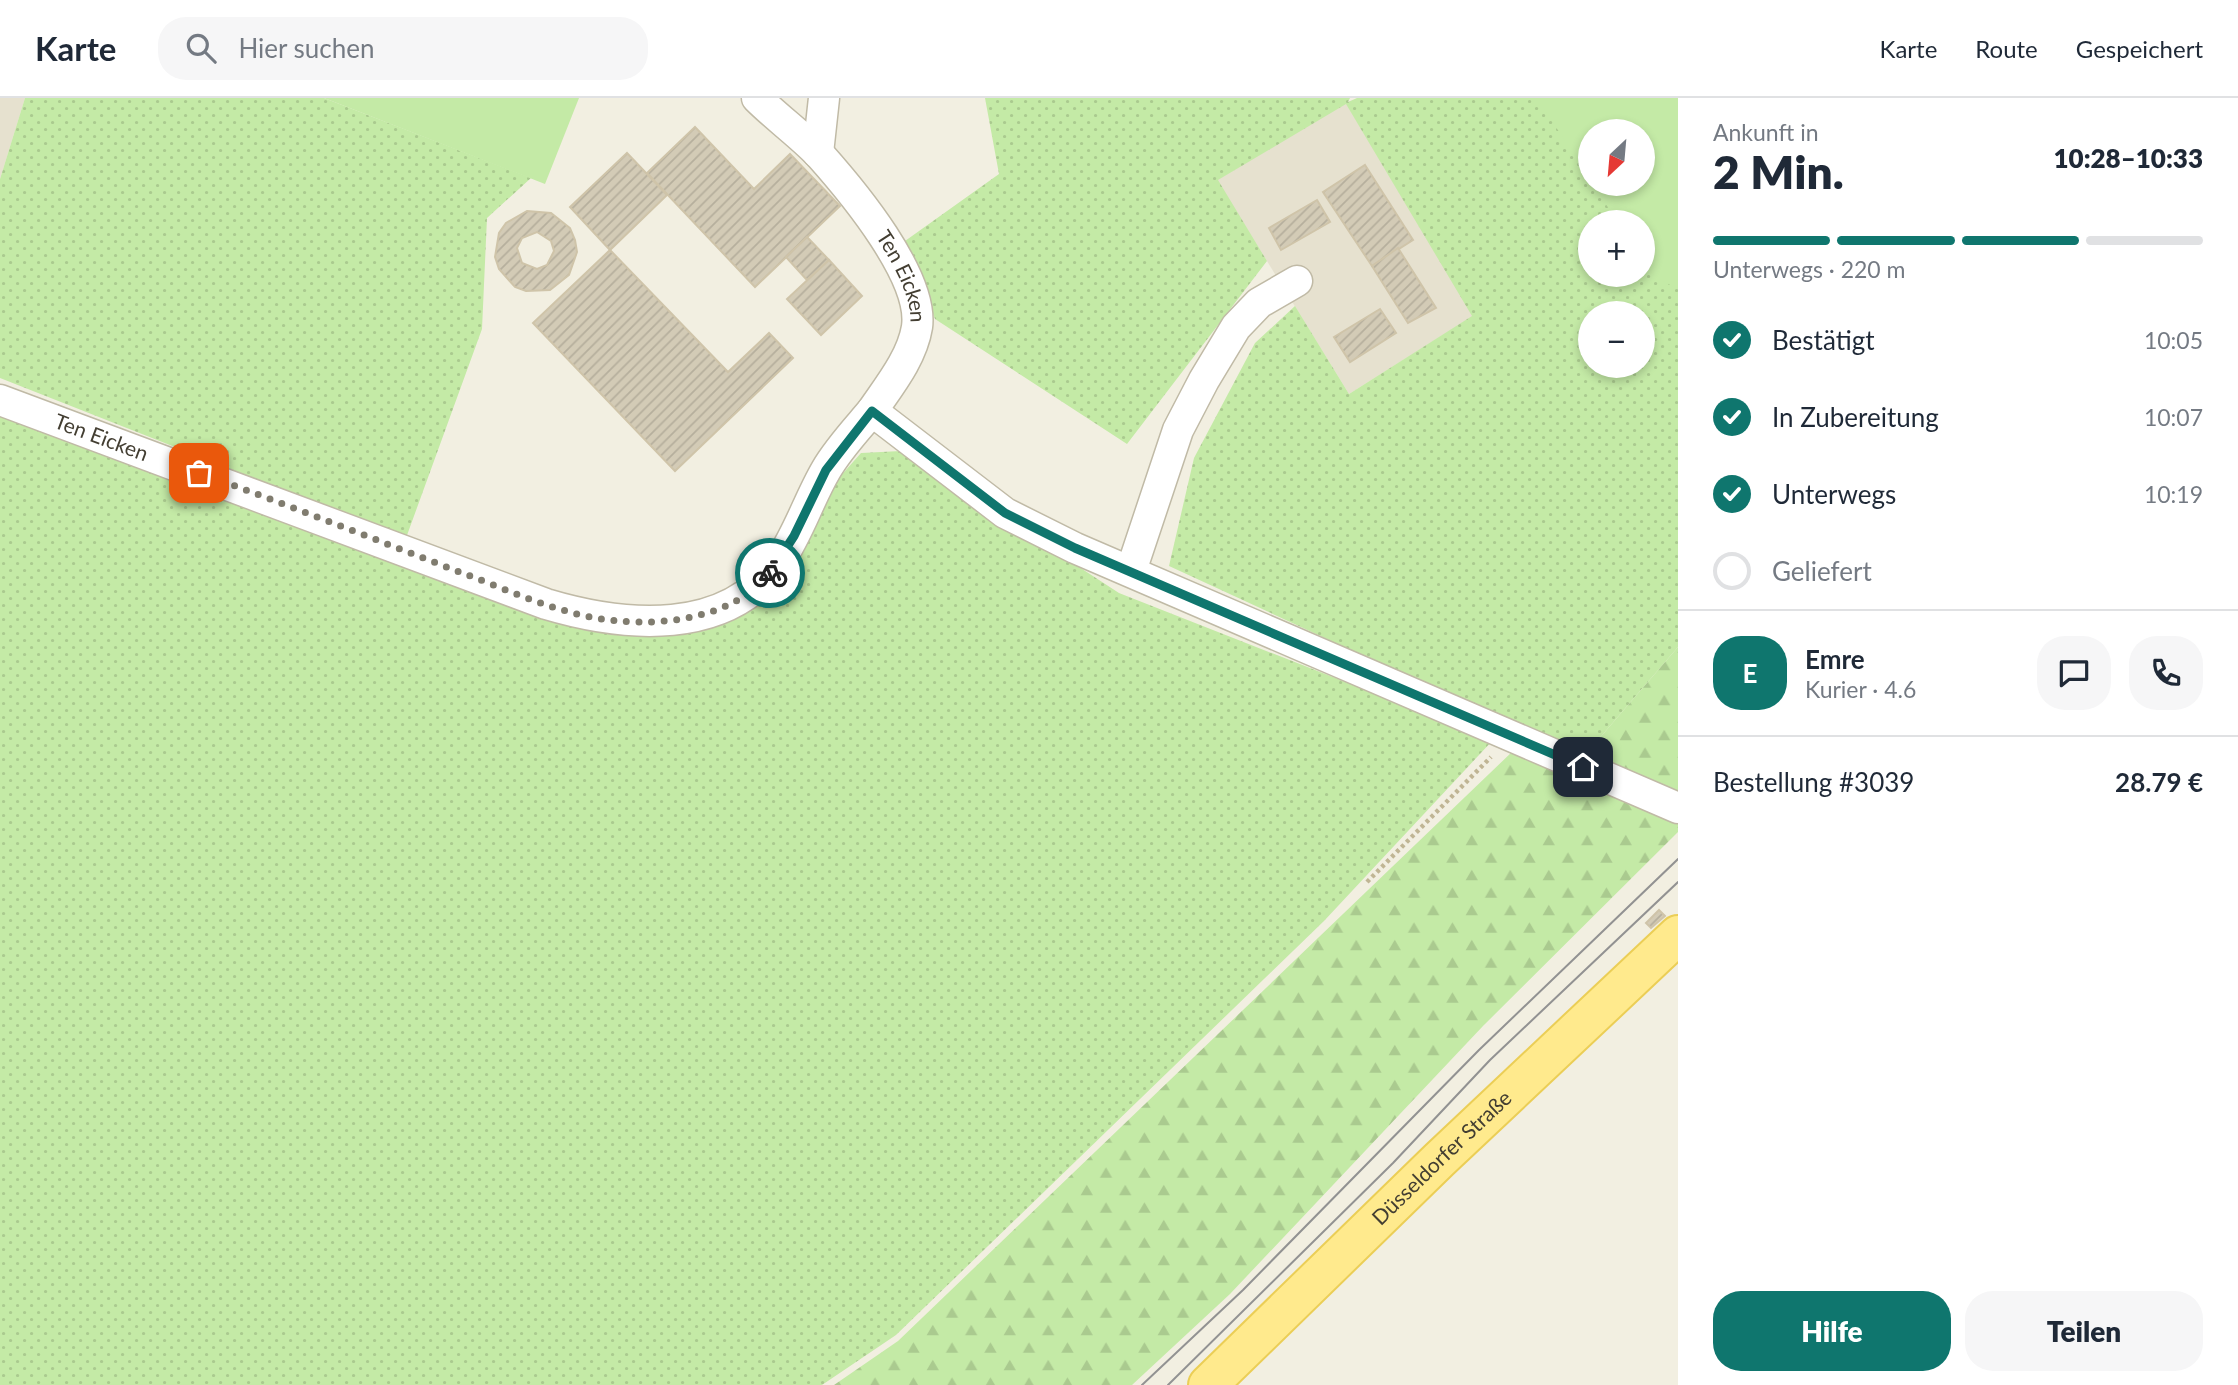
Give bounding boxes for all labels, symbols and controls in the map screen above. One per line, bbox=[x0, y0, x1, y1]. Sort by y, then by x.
search box bbox=[158, 17, 648, 80]
text: Karte bbox=[35, 28, 116, 68]
icon: search bbox=[182, 29, 220, 67]
text: Hier suchen bbox=[238, 32, 375, 64]
text: Karte bbox=[1880, 34, 1937, 63]
text: Route bbox=[1975, 34, 2038, 63]
text: Gespeichert bbox=[2076, 34, 2203, 63]
text: Ankunft in bbox=[1713, 118, 1819, 146]
north arrow bbox=[1578, 119, 1656, 196]
map controls bbox=[1578, 119, 1655, 378]
text: 10:28–10:33 bbox=[2053, 142, 2203, 174]
text: 2 Min. bbox=[1713, 144, 1844, 199]
button: + bbox=[1578, 210, 1655, 287]
street label: Ten Eicken bbox=[872, 225, 932, 323]
text: Unterwegs · 220 m bbox=[1713, 255, 1906, 283]
button: − bbox=[1578, 301, 1655, 378]
icon: check bbox=[1713, 321, 1751, 359]
text: Bestätigt bbox=[1772, 324, 1875, 356]
text: 10:05 bbox=[2144, 326, 2203, 354]
icon: check bbox=[1713, 398, 1751, 436]
text: In Zubereitung bbox=[1772, 401, 1939, 433]
text: 10:07 bbox=[2144, 403, 2203, 431]
street label: Ten Eicken bbox=[51, 408, 152, 465]
pin bbox=[169, 443, 229, 503]
icon: bag bbox=[180, 454, 218, 492]
icon: check bbox=[1713, 475, 1751, 513]
text: Unterwegs bbox=[1772, 478, 1896, 510]
text: 10:19 bbox=[2144, 480, 2203, 508]
courier bbox=[735, 538, 805, 608]
icon: bike bbox=[751, 554, 789, 592]
text: Geliefert bbox=[1772, 555, 1872, 587]
button: chat bbox=[2037, 636, 2111, 710]
button: phone bbox=[2129, 636, 2203, 710]
text: Emre bbox=[1805, 643, 1865, 675]
text: E bbox=[1743, 657, 1757, 689]
text: Kurier · 4.6 bbox=[1805, 675, 1916, 703]
pin bbox=[1553, 737, 1613, 797]
icon: home bbox=[1564, 748, 1602, 786]
text: Bestellung #3039 bbox=[1713, 766, 1914, 798]
text: 28.79 € bbox=[2115, 766, 2203, 798]
street label: Düsseldorfer Straße bbox=[1366, 1085, 1516, 1229]
button: Hilfe bbox=[1713, 1291, 1951, 1371]
button: Teilen bbox=[1965, 1291, 2203, 1371]

